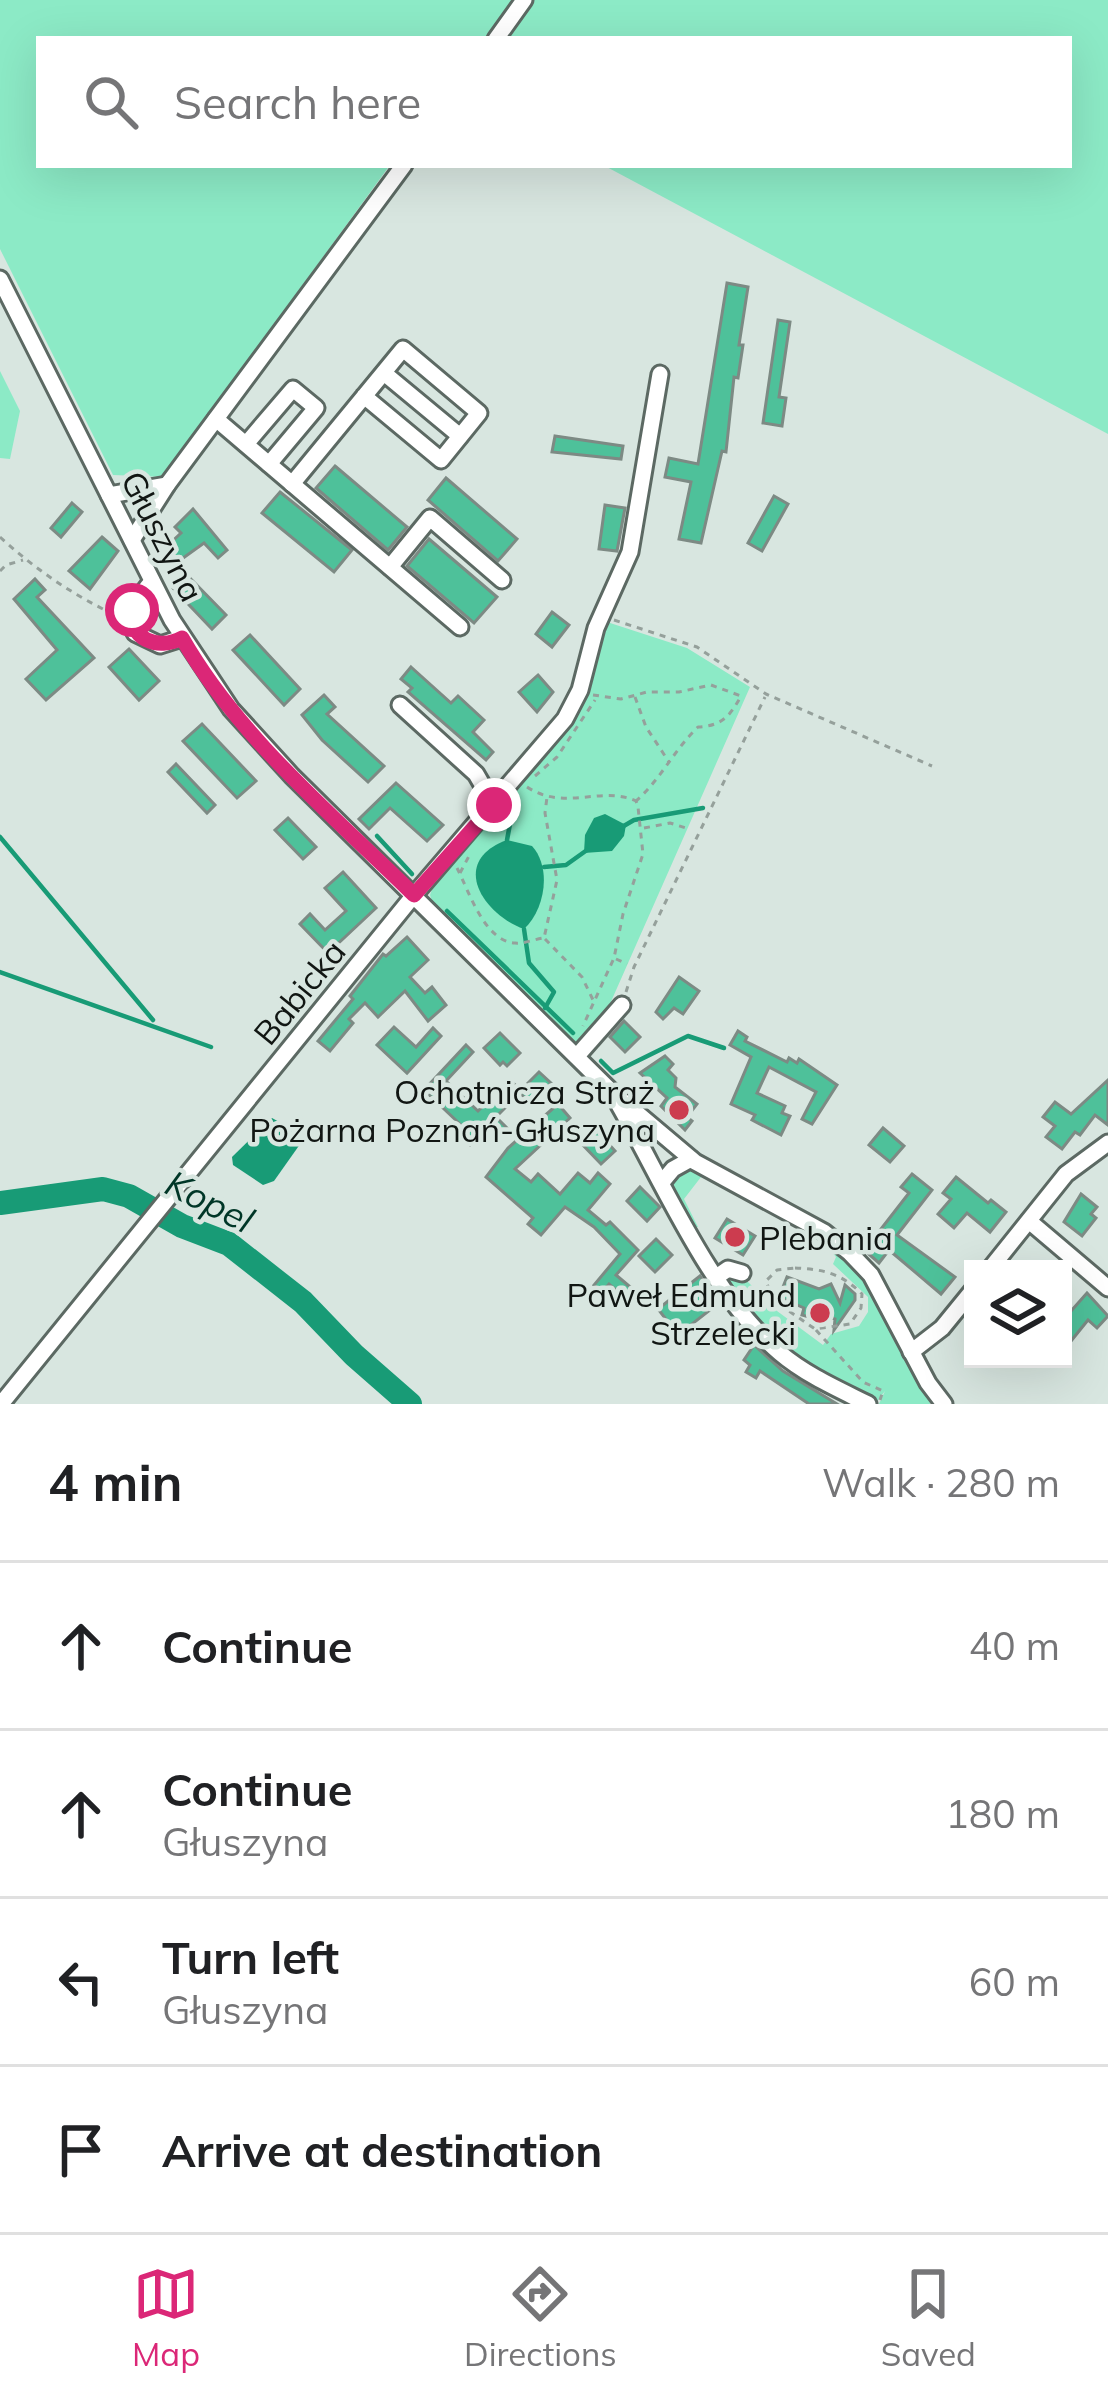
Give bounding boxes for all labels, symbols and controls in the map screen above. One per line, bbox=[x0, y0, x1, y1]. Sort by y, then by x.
search box bbox=[36, 36, 1072, 168]
icon: search bbox=[78, 69, 144, 135]
text: Search here bbox=[174, 74, 421, 130]
street label: Głuszyna bbox=[113, 464, 213, 608]
route start bbox=[105, 583, 159, 637]
route end bbox=[467, 778, 521, 832]
street label: Babicka bbox=[244, 931, 354, 1053]
place label: Ochotnicza Straż Pożarna Poznań-Głuszyna bbox=[249, 1071, 655, 1150]
marker: Ochotnicza Straż Pożarna Poznań-Głuszyna bbox=[666, 1097, 692, 1123]
water label: Kopel bbox=[158, 1160, 262, 1242]
place label: Plebania bbox=[759, 1217, 893, 1258]
marker: Plebania bbox=[722, 1224, 748, 1250]
map controls bbox=[964, 1260, 1072, 1368]
button: layers bbox=[964, 1260, 1072, 1368]
place label: Paweł Edmund Strzelecki bbox=[567, 1274, 796, 1353]
marker: Paweł Edmund Strzelecki bbox=[807, 1300, 833, 1326]
text: 4 min bbox=[48, 1450, 183, 1514]
text: Walk · 280 m bbox=[822, 1458, 1060, 1507]
icon: ahead bbox=[48, 1613, 114, 1679]
text: Continue bbox=[162, 1618, 352, 1674]
text: 40 m bbox=[969, 1621, 1060, 1670]
text: Continue bbox=[162, 1761, 352, 1817]
icon: ahead bbox=[48, 1781, 114, 1847]
text: 180 m bbox=[945, 1789, 1060, 1838]
text: Głuszyna bbox=[162, 1817, 328, 1866]
text: Turn left bbox=[162, 1929, 339, 1985]
icon: left bbox=[48, 1949, 114, 2015]
text: 60 m bbox=[969, 1957, 1060, 2006]
text: Głuszyna bbox=[162, 1985, 328, 2034]
icon: arrive bbox=[48, 2117, 114, 2183]
text: Arrive at destination bbox=[162, 2122, 602, 2178]
tab: Map bbox=[132, 2261, 200, 2374]
tab: Directions bbox=[464, 2261, 617, 2374]
tab: Saved bbox=[881, 2261, 976, 2374]

